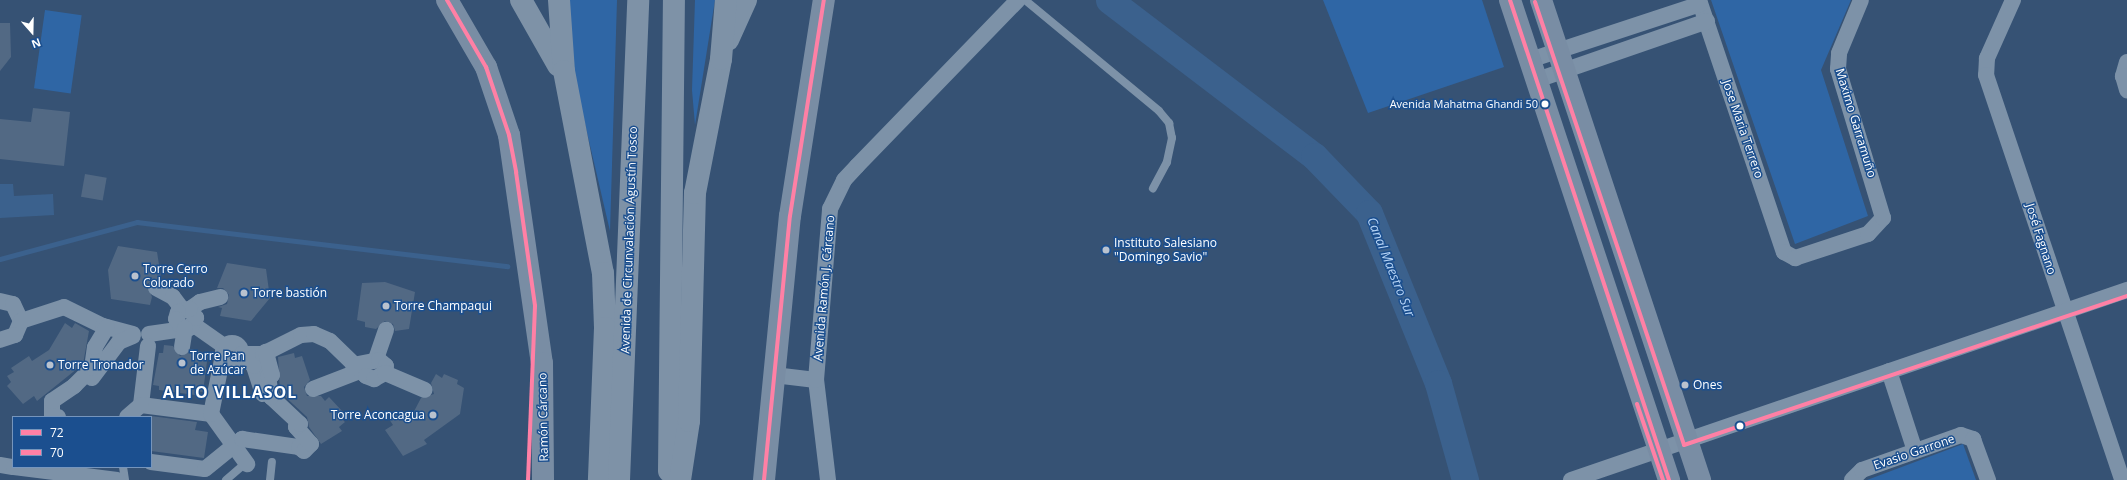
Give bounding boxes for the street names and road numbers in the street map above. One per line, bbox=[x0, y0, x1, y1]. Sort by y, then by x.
street label: Maximo Garramuño bbox=[1833, 67, 1879, 179]
street label: Jose Maria Terrero bbox=[1719, 78, 1767, 180]
street label: Avenida de Circunvalación Agustín Tosco bbox=[618, 126, 640, 354]
street label: José Fagnano bbox=[2023, 202, 2059, 276]
street label: Avenida Ramón J. Cárcano bbox=[810, 214, 838, 362]
street label: Ramón Cárcano bbox=[535, 372, 551, 462]
street label: Evasio Garrone bbox=[1872, 431, 1956, 473]

